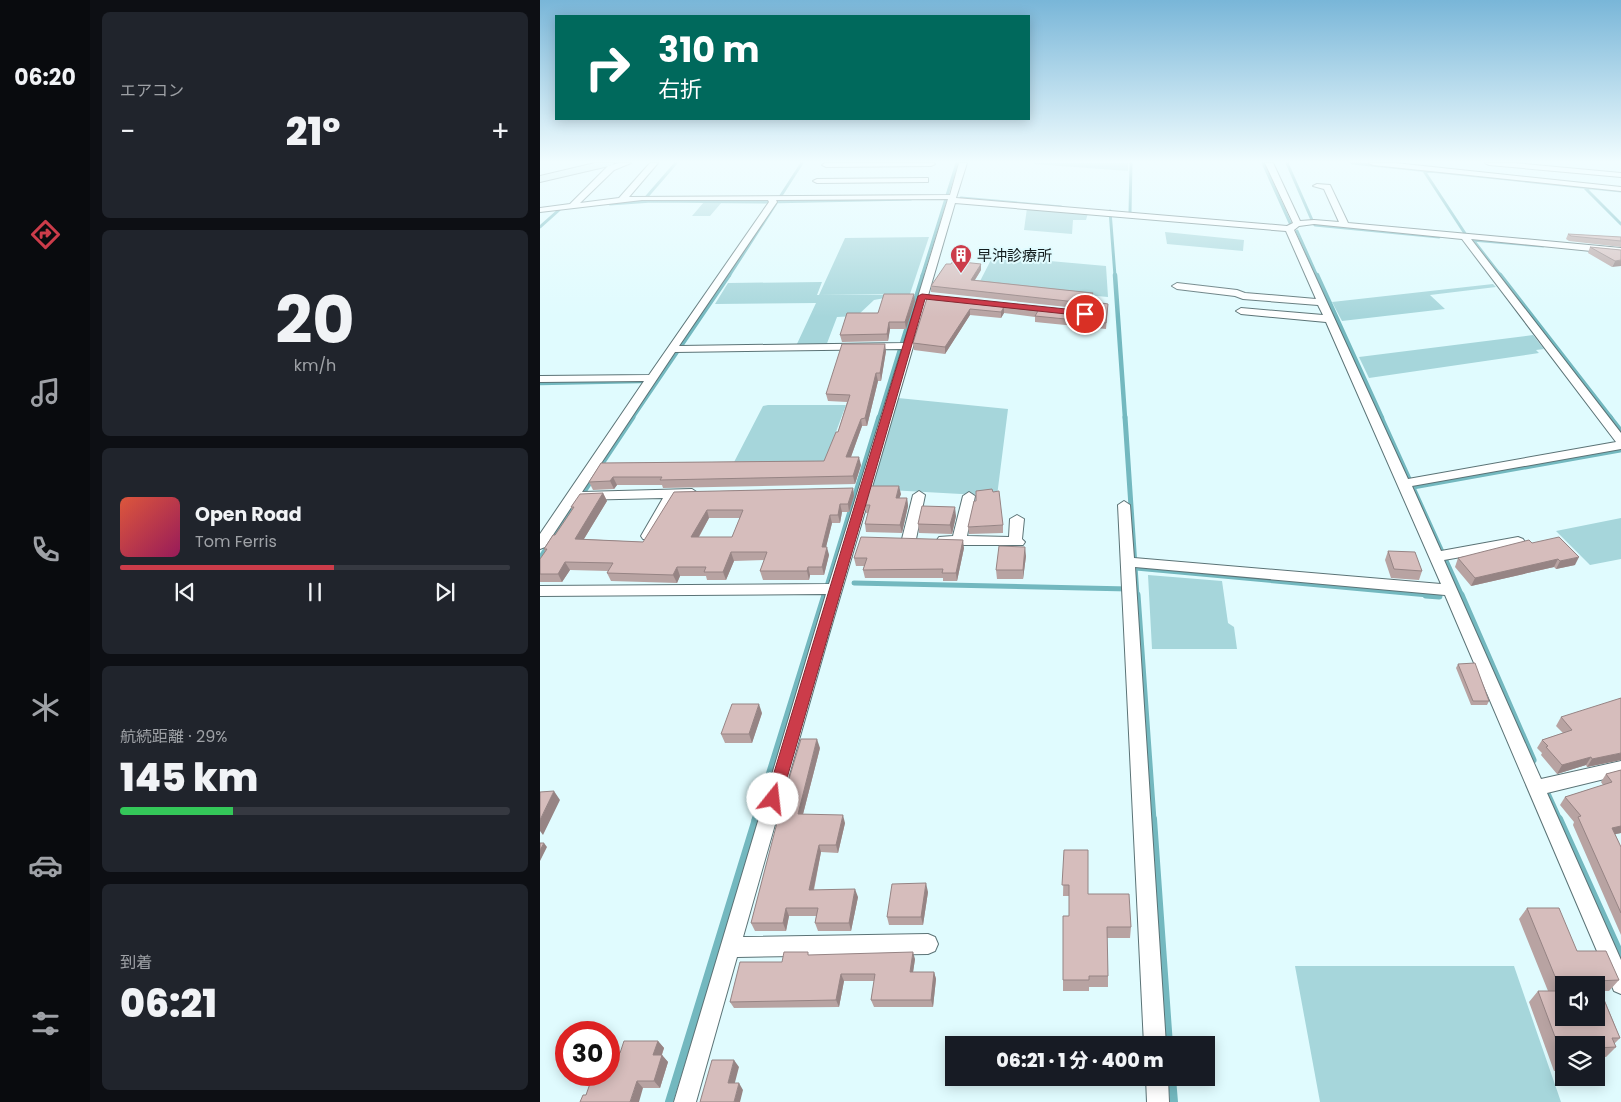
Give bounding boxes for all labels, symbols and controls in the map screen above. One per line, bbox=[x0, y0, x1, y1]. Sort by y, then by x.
text: 310 m bbox=[658, 25, 760, 74]
icon: right bbox=[575, 35, 640, 100]
text: 06:20 bbox=[14, 62, 76, 93]
text: 右折 bbox=[658, 74, 702, 105]
text: エアコン bbox=[120, 79, 184, 102]
text: 21° bbox=[286, 105, 340, 158]
text: − bbox=[120, 112, 135, 151]
text: + bbox=[491, 112, 510, 151]
icon: directions bbox=[28, 217, 63, 252]
building icon: 早沖診療所 bbox=[949, 243, 973, 274]
place label: 早沖診療所 bbox=[977, 245, 1052, 266]
text: 20 bbox=[275, 275, 355, 366]
pin bbox=[1064, 293, 1106, 335]
icon: arrive bbox=[1071, 300, 1099, 328]
text: km/h bbox=[294, 354, 336, 377]
icon: music bbox=[28, 375, 63, 410]
text: Open Road bbox=[195, 501, 302, 528]
text: Tom Ferris bbox=[195, 530, 277, 553]
icon: phone bbox=[28, 532, 63, 567]
icon: previous bbox=[171, 578, 199, 606]
icon: pause bbox=[301, 578, 329, 606]
icon: next bbox=[431, 578, 459, 606]
icon: climate bbox=[28, 690, 63, 725]
text: 航続距離 · 29% bbox=[120, 725, 227, 748]
text: 145 km bbox=[120, 751, 258, 804]
position arrow bbox=[746, 772, 798, 824]
icon: car bbox=[28, 848, 63, 883]
text: 到着 bbox=[120, 951, 152, 974]
map controls bbox=[1555, 976, 1605, 1086]
button: sound bbox=[1555, 976, 1605, 1026]
text: 06:21 bbox=[120, 977, 217, 1030]
icon: filters bbox=[28, 1006, 63, 1041]
speed limit sign: 30 bbox=[555, 1021, 620, 1086]
button: layers bbox=[1555, 1036, 1605, 1086]
text: 06:21 · 1 分 · 400 m bbox=[996, 1047, 1164, 1074]

